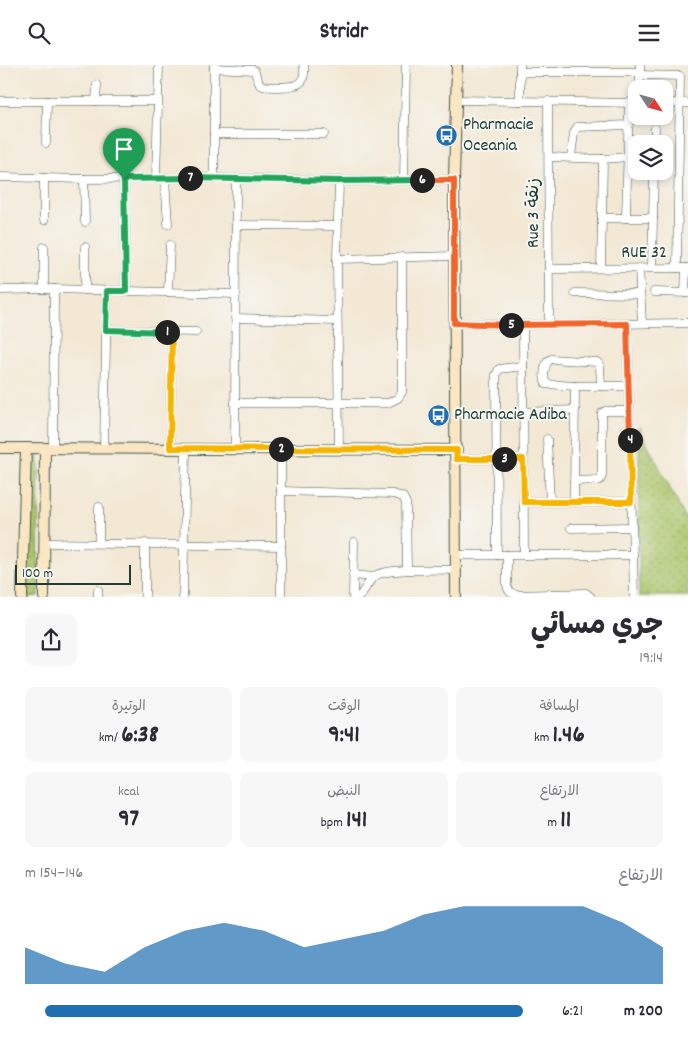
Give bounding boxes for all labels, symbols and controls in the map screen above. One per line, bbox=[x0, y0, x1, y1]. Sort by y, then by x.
text: Stridr bbox=[320, 17, 368, 48]
icon: search bbox=[25, 19, 53, 47]
icon: menu bbox=[635, 19, 663, 47]
north arrow bbox=[628, 80, 672, 125]
map controls bbox=[628, 80, 673, 180]
place label: Pharmacie Oceania bbox=[463, 113, 534, 159]
bus stop icon: Pharmacie Oceania bbox=[435, 123, 459, 147]
pin bbox=[103, 128, 145, 179]
icon: arrive bbox=[110, 135, 138, 163]
button: layers bbox=[628, 135, 673, 180]
pin: 7 bbox=[178, 165, 202, 191]
pin: 6 bbox=[410, 167, 434, 193]
text: 7 bbox=[188, 168, 193, 188]
text: 6 bbox=[419, 170, 426, 190]
street label: Rue 3 زنقة bbox=[522, 178, 547, 248]
street label: RUE 32 bbox=[621, 241, 667, 266]
pin: 5 bbox=[498, 313, 524, 337]
text: 5 bbox=[508, 315, 515, 335]
pin: 1 bbox=[154, 319, 180, 345]
text: 1 bbox=[166, 322, 169, 342]
bus stop icon: Pharmacie Adiba bbox=[426, 403, 450, 427]
place label: Pharmacie Adiba bbox=[454, 403, 567, 428]
pin: 4 bbox=[618, 427, 642, 453]
text: 4 bbox=[628, 430, 633, 450]
pin: 2 bbox=[268, 437, 294, 461]
text: 2 bbox=[278, 439, 285, 459]
pin: 3 bbox=[492, 447, 516, 471]
text: 3 bbox=[501, 449, 508, 469]
scale bar bbox=[15, 562, 131, 585]
text: 100 m bbox=[22, 564, 53, 584]
text: جري مسائي bbox=[531, 608, 663, 648]
button: share bbox=[25, 614, 77, 666]
text: 19:14 bbox=[639, 647, 663, 670]
text: الوتيرة bbox=[112, 697, 146, 717]
text: الوقت bbox=[328, 697, 360, 717]
text: المسافة bbox=[539, 697, 579, 717]
text: 6:38 bbox=[121, 718, 159, 754]
text: 9:41 bbox=[328, 718, 360, 754]
text: 1.46 bbox=[552, 718, 585, 754]
text: /km bbox=[99, 728, 121, 748]
text: km bbox=[534, 728, 552, 748]
text: kcal bbox=[118, 782, 139, 802]
text: النبض bbox=[327, 782, 361, 802]
text: الارتفاع bbox=[540, 782, 579, 802]
text: 97 bbox=[118, 802, 139, 838]
text: 141 bbox=[346, 803, 367, 839]
text: 11 bbox=[560, 803, 571, 839]
text: bpm bbox=[321, 813, 346, 833]
text: m bbox=[547, 813, 560, 833]
text: 146–154 m bbox=[25, 862, 83, 885]
text: الارتفاع bbox=[618, 865, 663, 888]
text: 6:21 bbox=[562, 1000, 583, 1023]
text: 200 m bbox=[624, 1000, 663, 1023]

